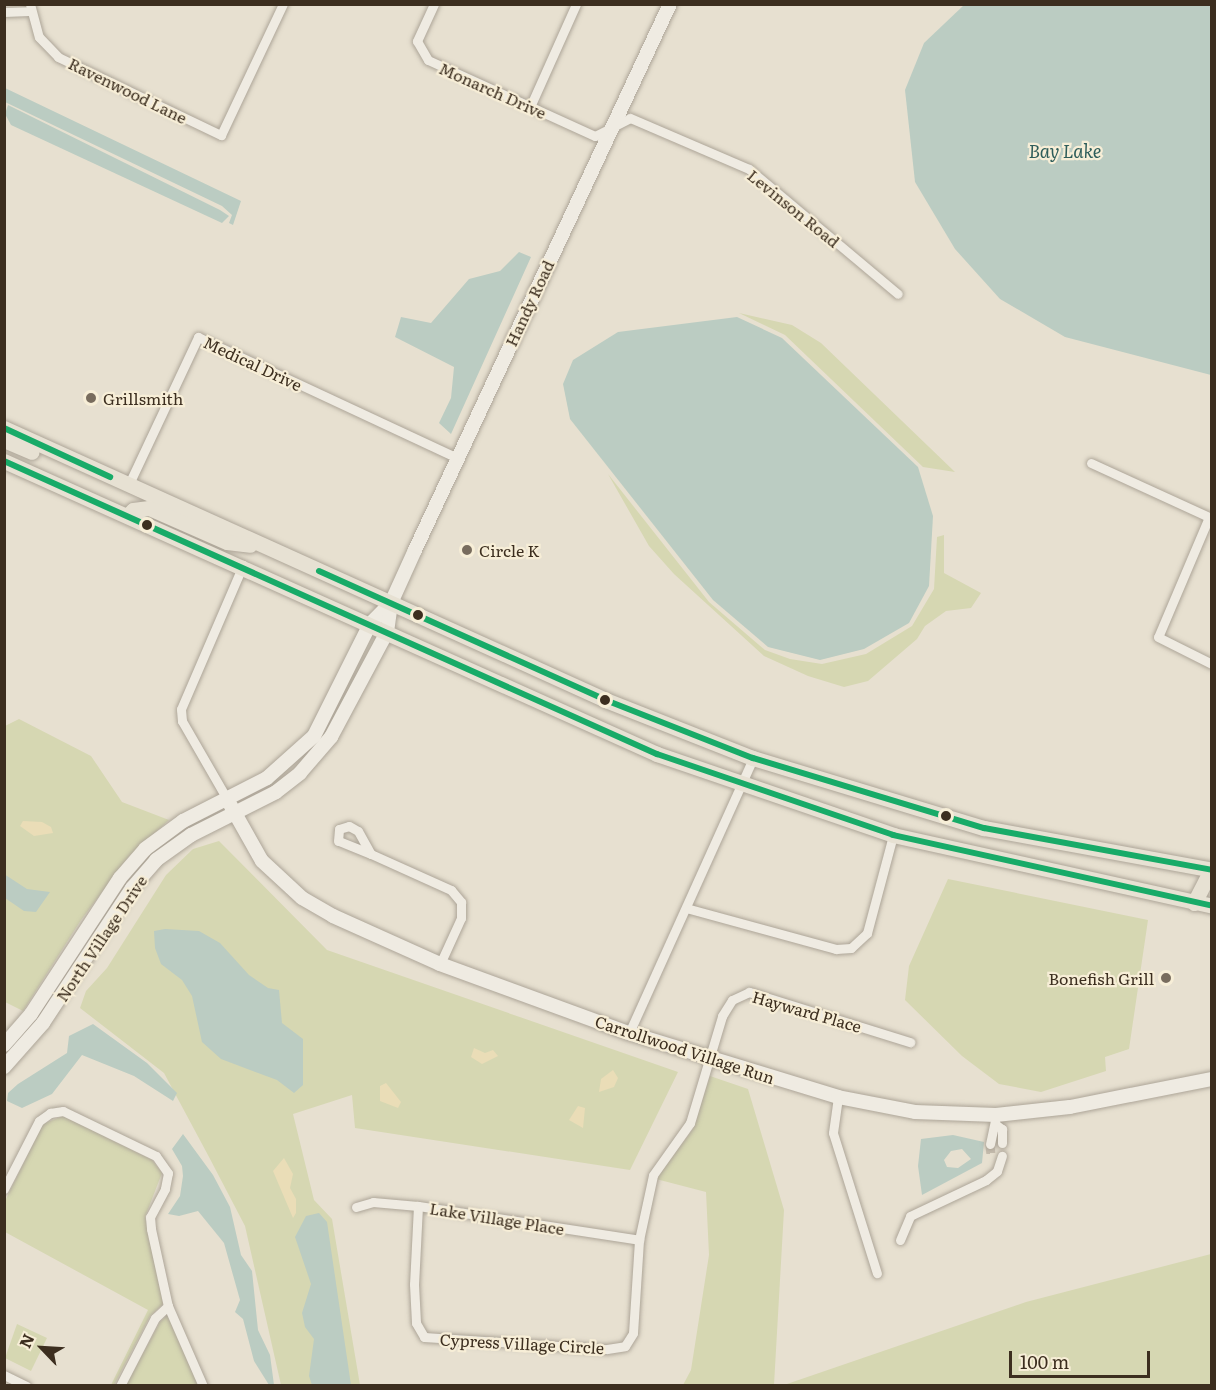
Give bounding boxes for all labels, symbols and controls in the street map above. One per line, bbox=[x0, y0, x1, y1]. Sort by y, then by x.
street label: Ravenwood Lane bbox=[66, 53, 190, 127]
street label: Monarch Drive bbox=[437, 58, 549, 122]
water label: Bay Lake bbox=[1029, 140, 1101, 162]
street label: Levinson Road bbox=[744, 165, 844, 251]
street label: Handy Road bbox=[501, 257, 557, 349]
street label: Medical Drive bbox=[201, 332, 305, 394]
place label: Grillsmith bbox=[103, 388, 183, 408]
marker: Grillsmith bbox=[84, 391, 98, 405]
unlabelled marker bbox=[141, 519, 153, 531]
place label: Circle K bbox=[479, 540, 540, 560]
marker: Circle K bbox=[460, 543, 474, 557]
unlabelled marker bbox=[412, 609, 424, 621]
unlabelled marker bbox=[599, 694, 611, 706]
unlabelled marker bbox=[940, 810, 952, 822]
street label: North Village Drive bbox=[52, 871, 150, 1005]
place label: Bonefish Grill bbox=[1048, 968, 1154, 988]
marker: Bonefish Grill bbox=[1159, 971, 1173, 985]
street label: Hayward Place bbox=[750, 986, 864, 1036]
street label: Carrollwood Village Run bbox=[593, 1011, 777, 1087]
street label: Lake Village Place bbox=[428, 1198, 566, 1238]
north arrow bbox=[12, 1318, 72, 1378]
text: N bbox=[12, 1329, 39, 1352]
street label: Cypress Village Circle bbox=[439, 1329, 605, 1357]
scale bar bbox=[1012, 1339, 1153, 1377]
text: 100 m bbox=[1020, 1348, 1069, 1375]

